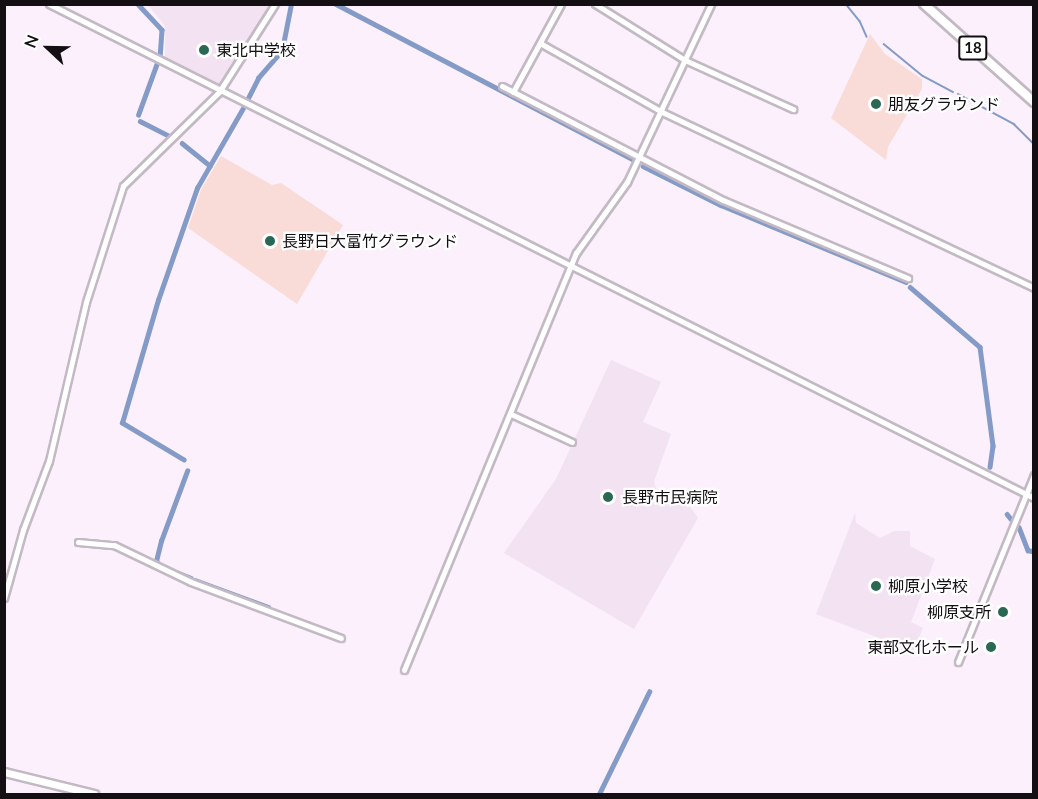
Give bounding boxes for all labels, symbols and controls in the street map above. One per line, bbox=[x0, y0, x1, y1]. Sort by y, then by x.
north arrow bbox=[18, 18, 78, 78]
text: N bbox=[20, 32, 42, 50]
road number: 18 bbox=[958, 36, 988, 60]
place label: 東北中学校 bbox=[216, 40, 296, 60]
marker: 東北中学校 bbox=[197, 43, 211, 57]
place label: 朋友グラウンド bbox=[888, 94, 1000, 114]
marker: 朋友グラウンド bbox=[869, 97, 883, 111]
place label: 長野日大富竹グラウンド bbox=[282, 231, 458, 251]
marker: 長野日大富竹グラウンド bbox=[263, 234, 277, 248]
place label: 長野市民病院 bbox=[622, 487, 718, 507]
marker: 長野市民病院 bbox=[599, 488, 617, 506]
place label: 柳原小学校 bbox=[888, 576, 968, 596]
marker: 柳原小学校 bbox=[869, 579, 883, 593]
place label: 柳原支所 bbox=[927, 602, 991, 622]
marker: 柳原支所 bbox=[996, 605, 1010, 619]
place label: 東部文化ホール bbox=[867, 637, 979, 657]
marker: 東部文化ホール bbox=[984, 640, 998, 654]

